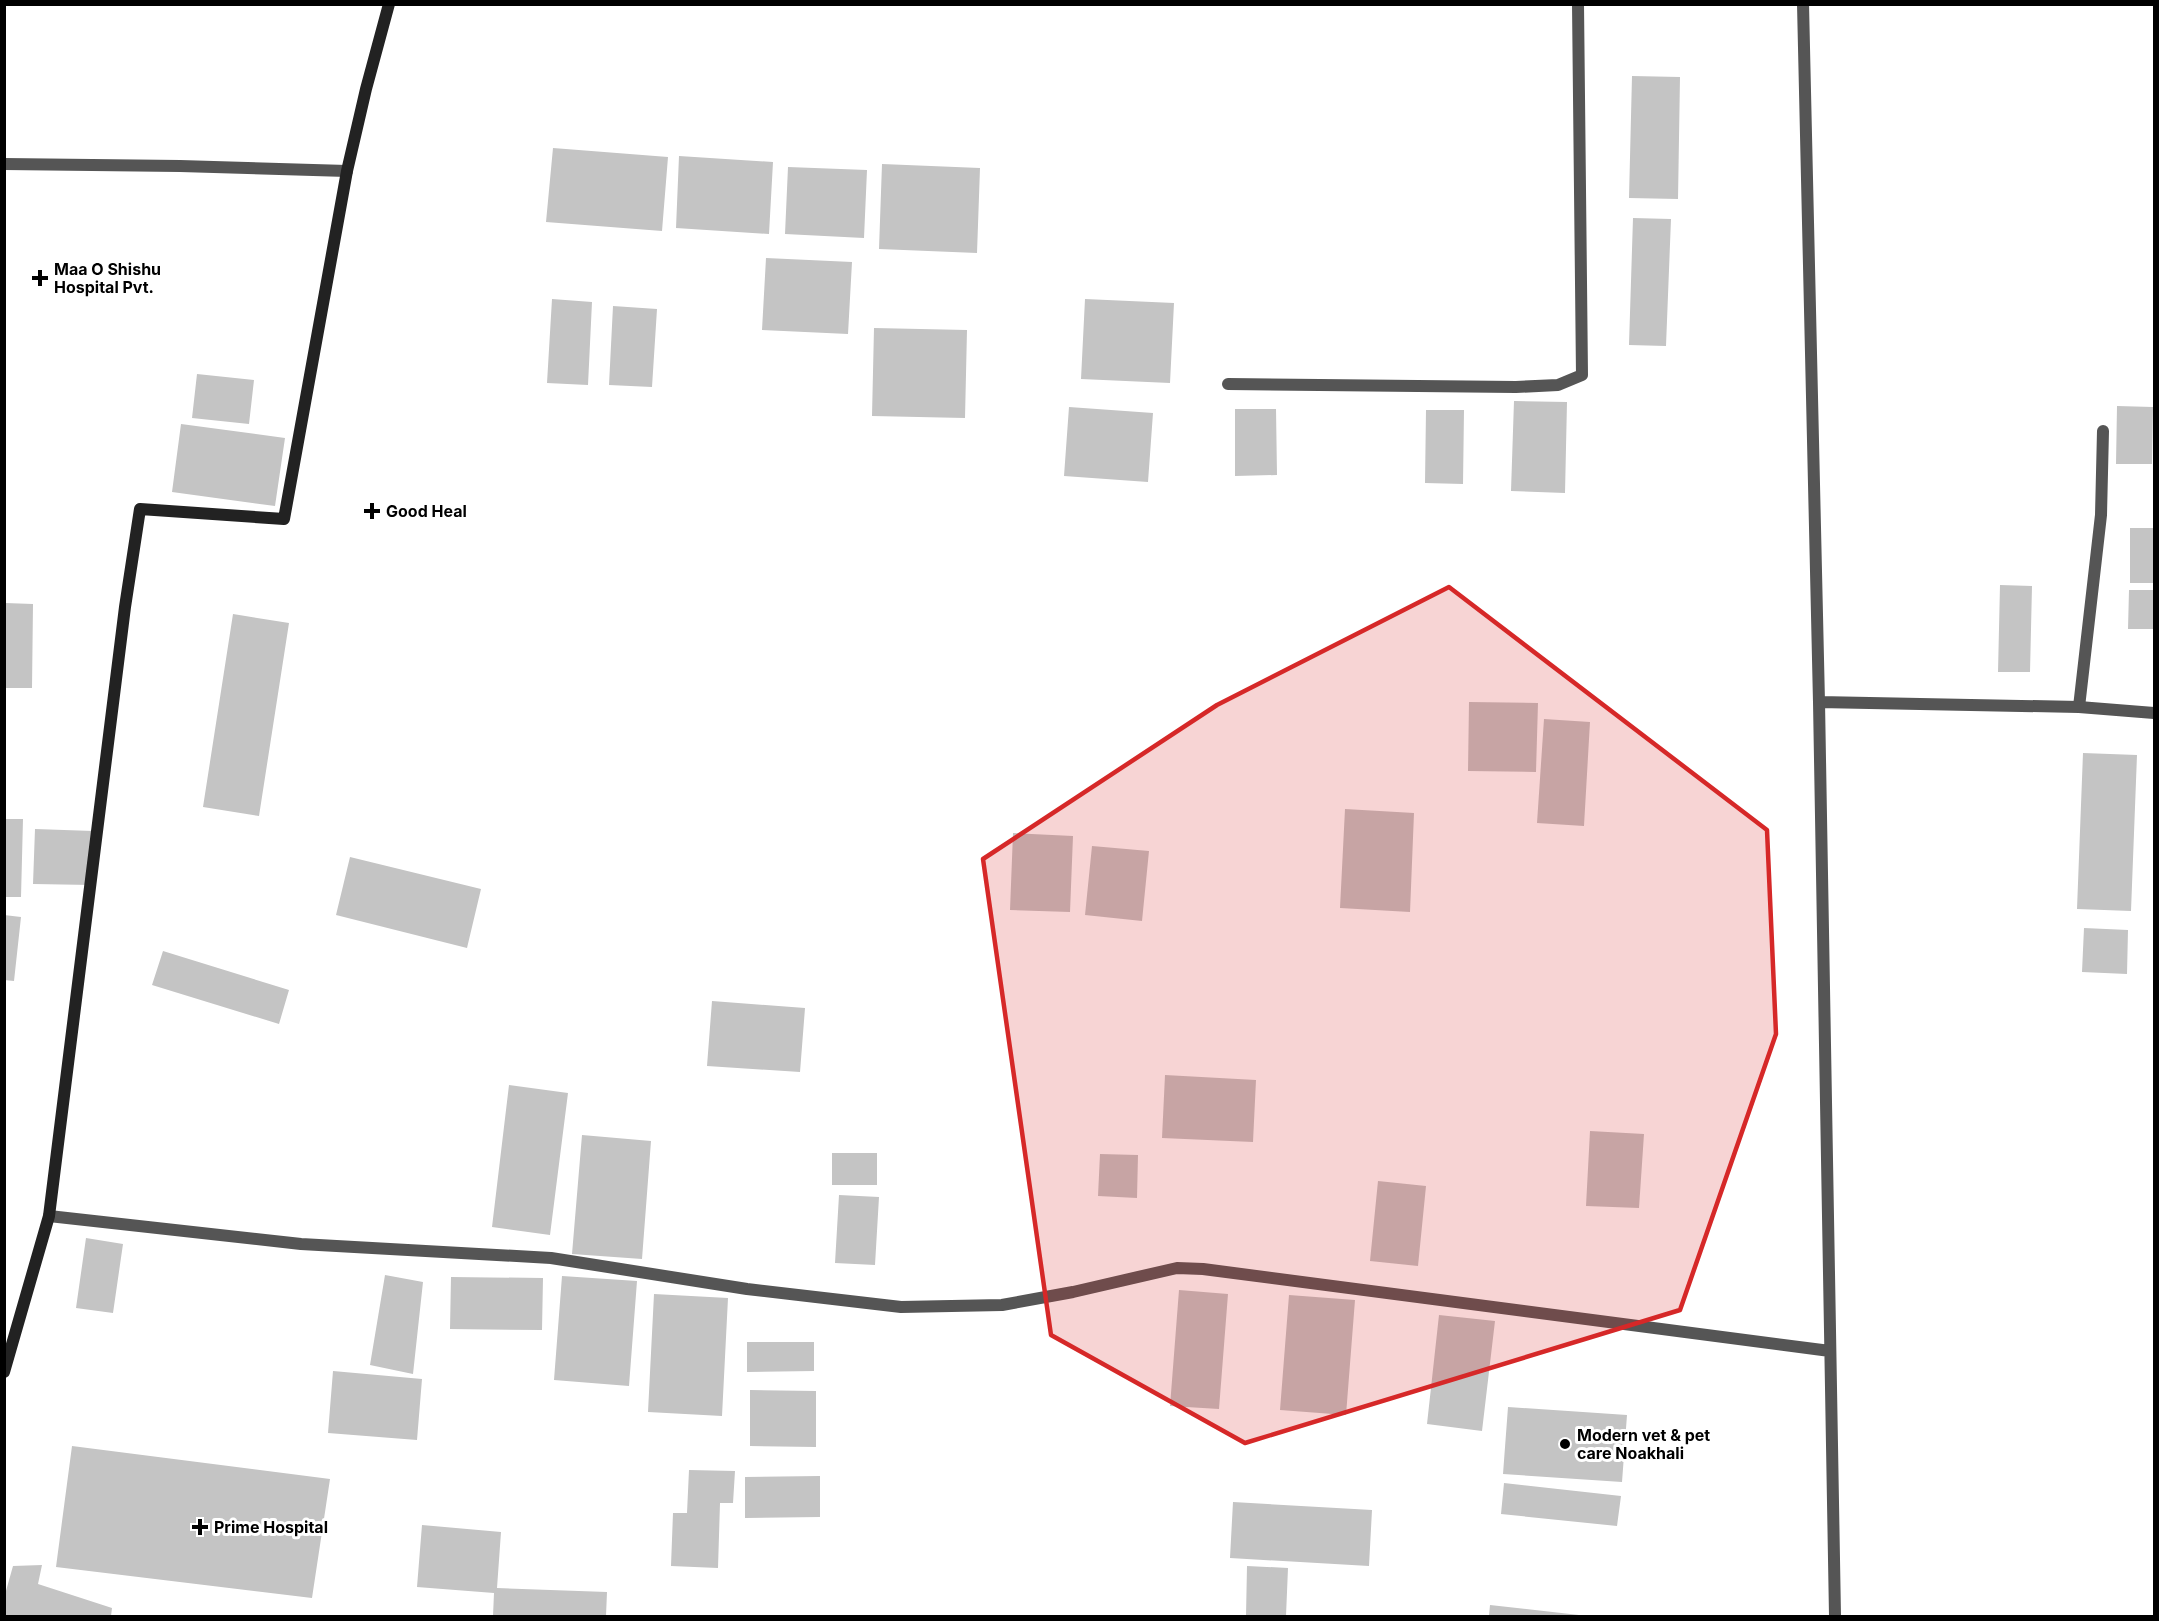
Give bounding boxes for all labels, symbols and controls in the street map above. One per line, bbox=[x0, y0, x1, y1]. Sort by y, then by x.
place label: Maa O Shishu Hospital Pvt. bbox=[54, 259, 161, 297]
marker: Maa O Shishu Hospital Pvt. bbox=[31, 269, 49, 287]
place label: Good Heal bbox=[386, 501, 467, 521]
marker: Good Heal bbox=[363, 502, 381, 520]
place label: Modern vet & pet care Noakhali bbox=[1577, 1425, 1710, 1463]
marker: Modern vet & pet care Noakhali bbox=[1558, 1437, 1572, 1451]
place label: Prime Hospital bbox=[214, 1517, 328, 1537]
marker: Prime Hospital bbox=[191, 1518, 209, 1536]

